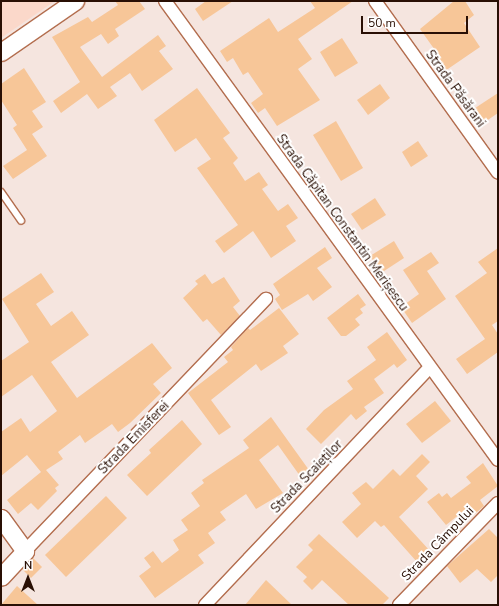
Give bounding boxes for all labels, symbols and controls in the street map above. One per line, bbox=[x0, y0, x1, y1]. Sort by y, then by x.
scale bar bbox=[363, 8, 470, 34]
text: 50 m bbox=[368, 15, 396, 31]
street label: Strada Păsărani bbox=[422, 47, 488, 131]
street label: Strada Căpitan Constantin Merișescu bbox=[273, 132, 411, 314]
street label: Strada Emisferei bbox=[95, 398, 173, 478]
street label: Strada Scaieților bbox=[268, 437, 346, 517]
street label: Strada Câmpului bbox=[399, 504, 477, 584]
north arrow bbox=[8, 558, 48, 598]
text: N bbox=[24, 558, 32, 573]

